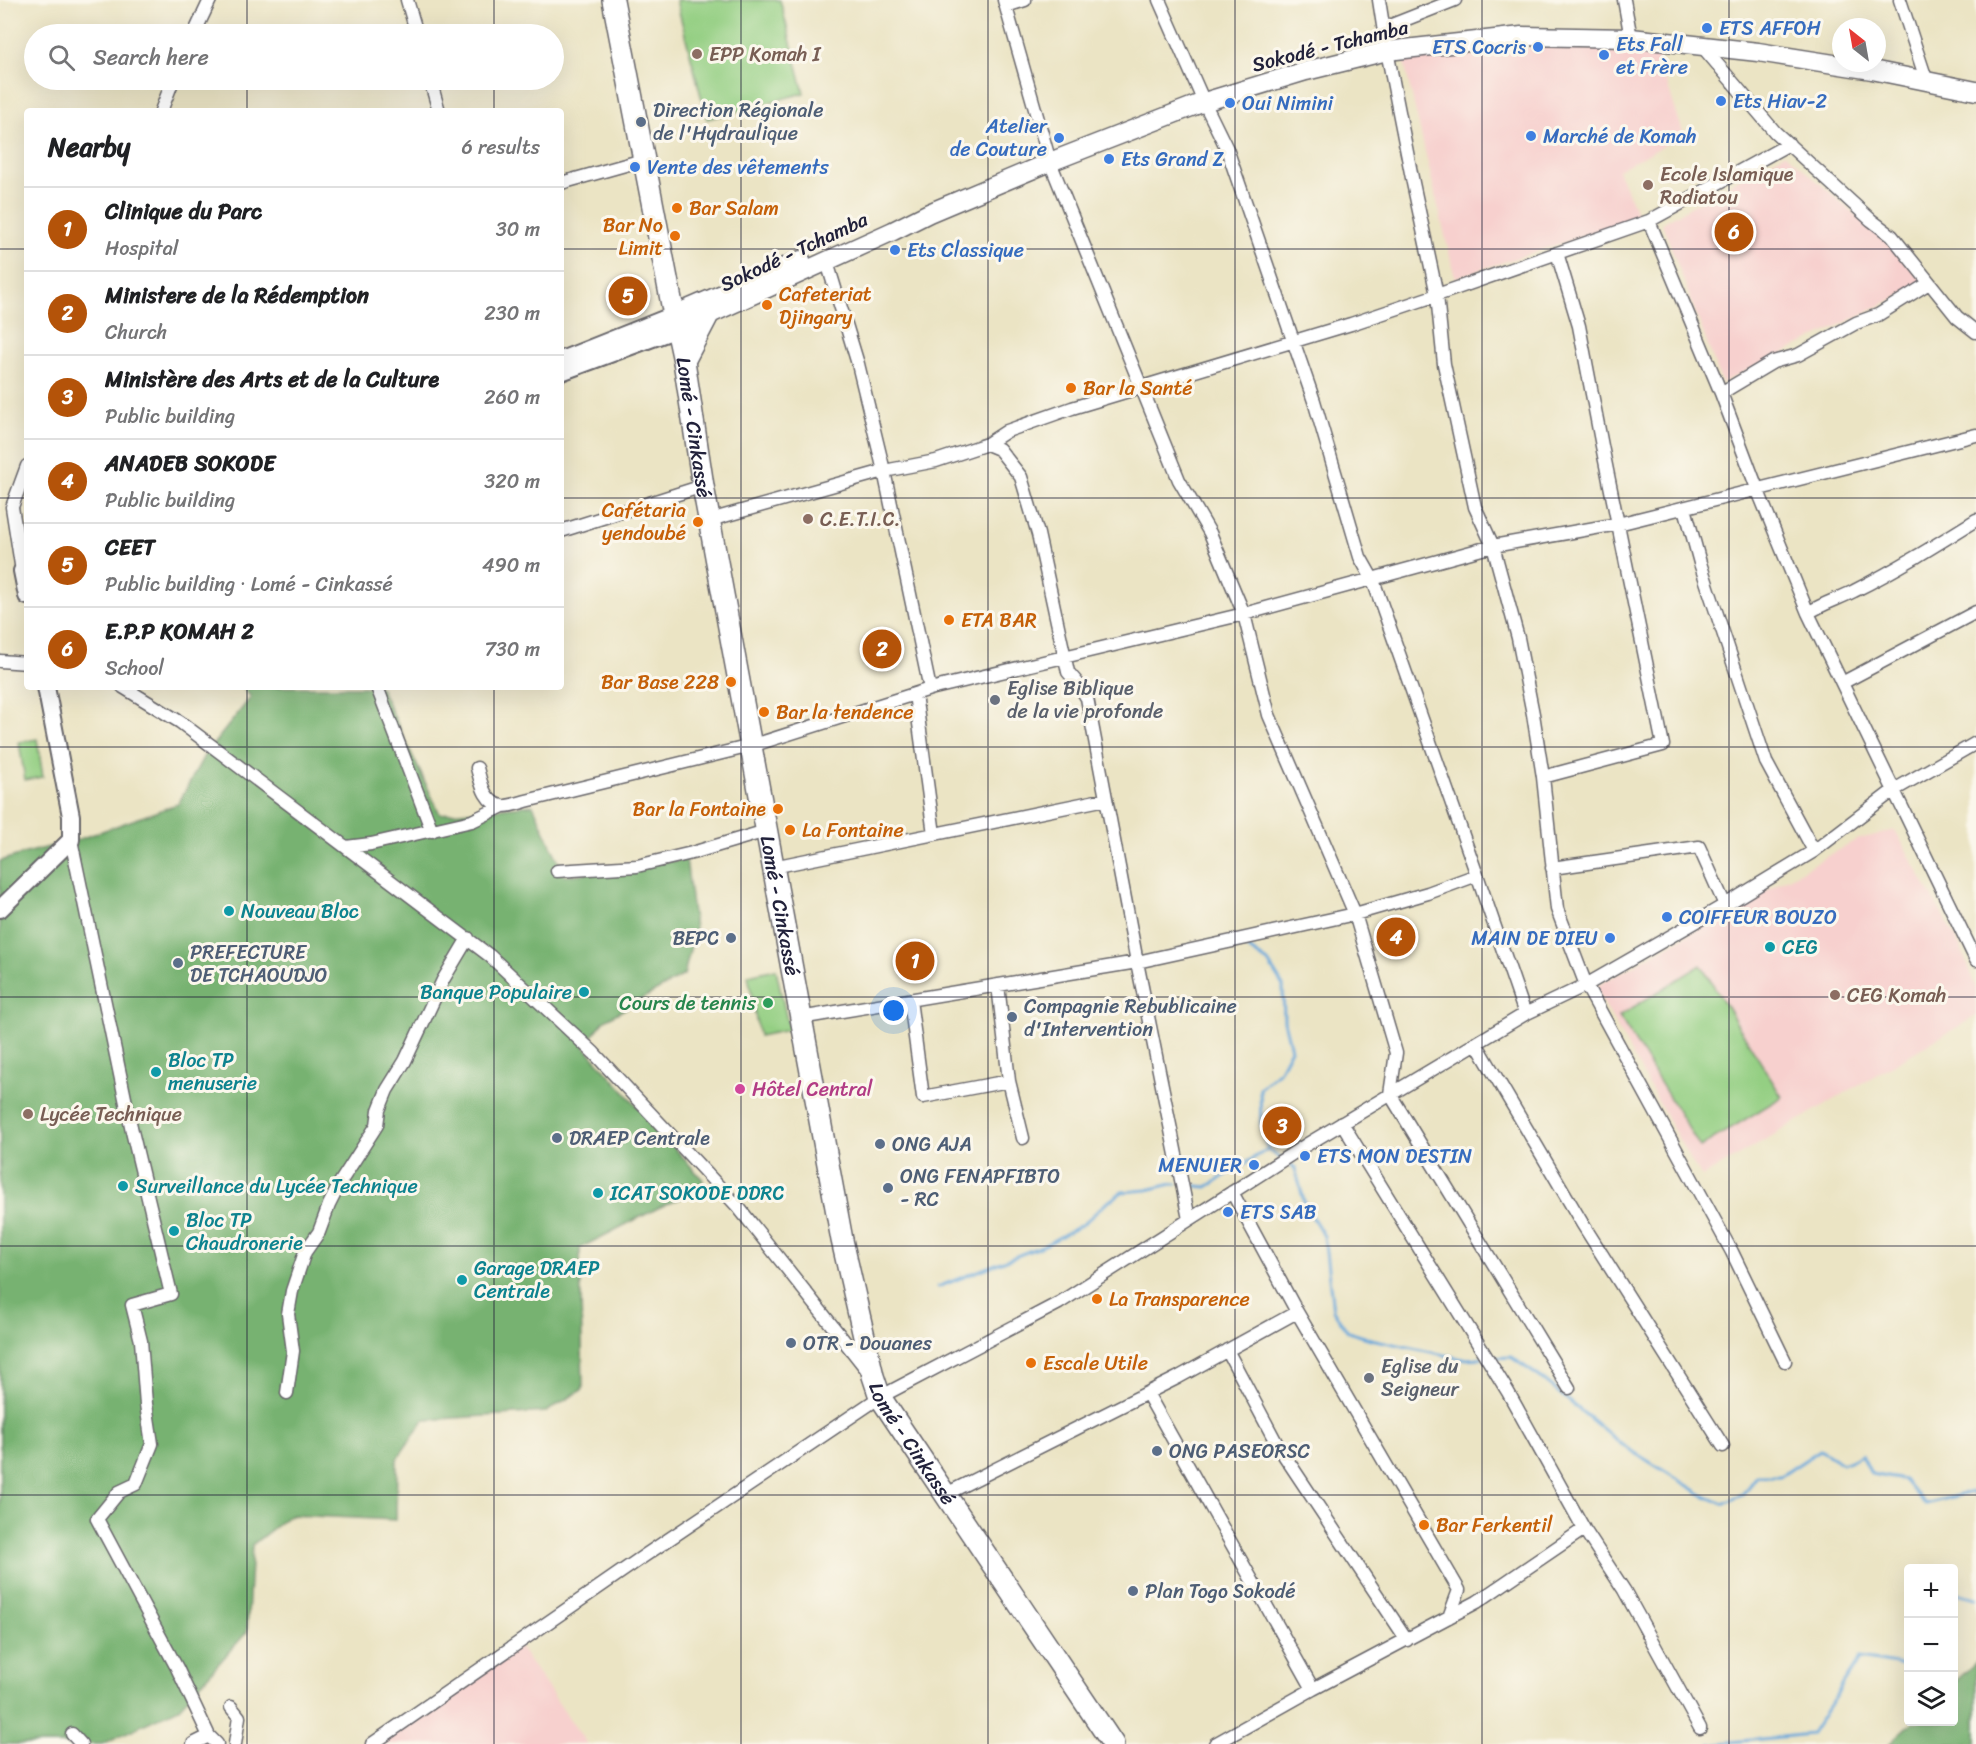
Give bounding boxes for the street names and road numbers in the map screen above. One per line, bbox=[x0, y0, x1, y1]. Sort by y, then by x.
street label: Sokodé - Tchamba bbox=[1248, 9, 1413, 82]
street label: Sokodé - Tchamba bbox=[714, 202, 875, 302]
street label: Lomé - Cinkassé bbox=[666, 355, 722, 501]
street label: Lomé - Cinkassé bbox=[750, 833, 810, 979]
street label: Lomé - Cinkassé bbox=[859, 1378, 965, 1512]

